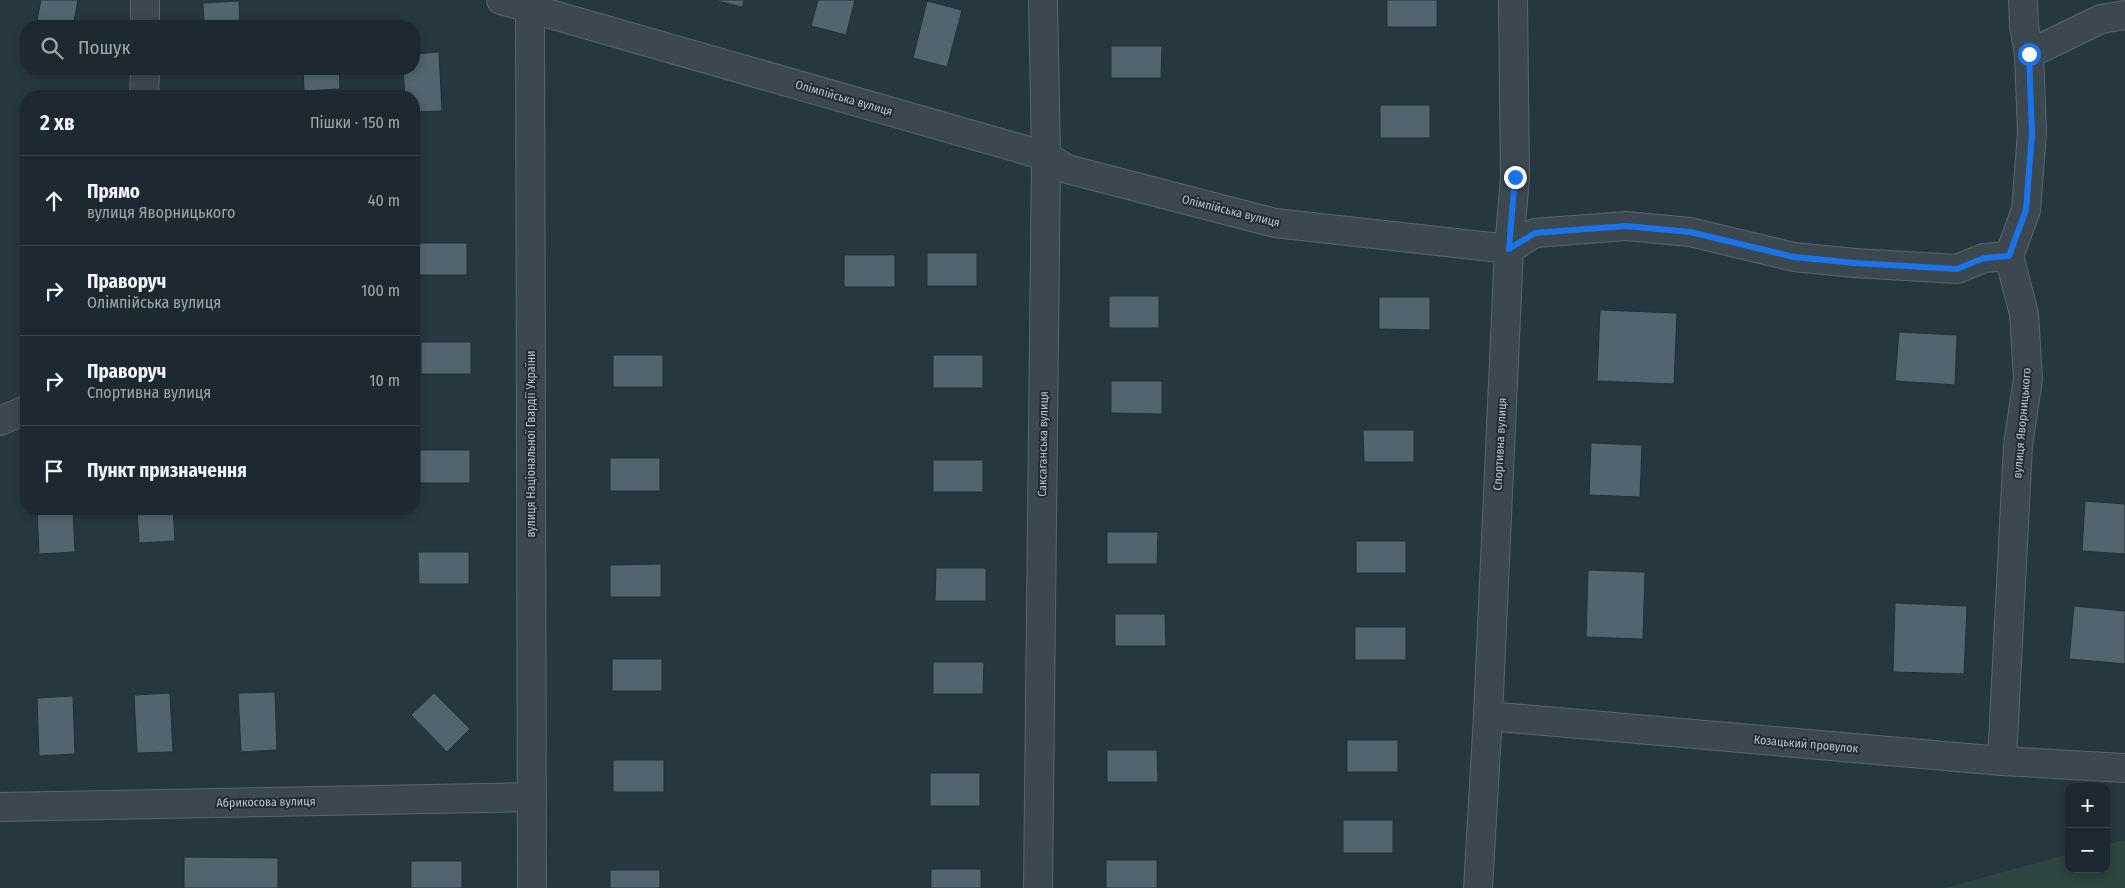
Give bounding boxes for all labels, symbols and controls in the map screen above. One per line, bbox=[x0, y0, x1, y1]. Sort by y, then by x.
search box bbox=[20, 20, 420, 75]
icon: search bbox=[38, 34, 66, 62]
text: Пошук bbox=[78, 36, 130, 59]
route start bbox=[2018, 43, 2041, 66]
street label: Олімпійська вулиця bbox=[794, 77, 894, 119]
text: 2 хв bbox=[40, 110, 75, 136]
text: Пішки · 150 m bbox=[310, 113, 400, 132]
route end bbox=[1504, 166, 1527, 189]
text: Прямо bbox=[87, 180, 140, 203]
icon: ahead bbox=[40, 187, 68, 215]
text: 40 m bbox=[368, 191, 400, 210]
street label: Олімпійська вулиця bbox=[1181, 192, 1281, 230]
text: вулиця Яворницького bbox=[87, 203, 235, 222]
text: Праворуч bbox=[87, 270, 166, 293]
icon: right bbox=[40, 277, 68, 305]
text: 100 m bbox=[361, 281, 400, 300]
text: Олімпійська вулиця bbox=[87, 293, 221, 312]
street label: вулиця Національної Гвардії України bbox=[524, 350, 538, 538]
text: Праворуч bbox=[87, 360, 166, 383]
icon: right bbox=[40, 367, 68, 395]
street label: вулиця Яворницького bbox=[2010, 367, 2034, 479]
text: 10 m bbox=[369, 371, 400, 390]
text: Спортивна вулиця bbox=[87, 383, 211, 402]
street label: Саксаганська вулиця bbox=[1035, 391, 1051, 497]
street label: Спортивна вулиця bbox=[1491, 397, 1509, 491]
icon: arrive bbox=[40, 457, 68, 485]
text: Пункт призначення bbox=[87, 459, 247, 482]
street label: Козацький провулок bbox=[1753, 732, 1859, 756]
map controls bbox=[2065, 783, 2110, 873]
button: + bbox=[2065, 783, 2110, 828]
street label: Абрикосова вулиця bbox=[216, 794, 316, 810]
button: − bbox=[2065, 828, 2110, 873]

